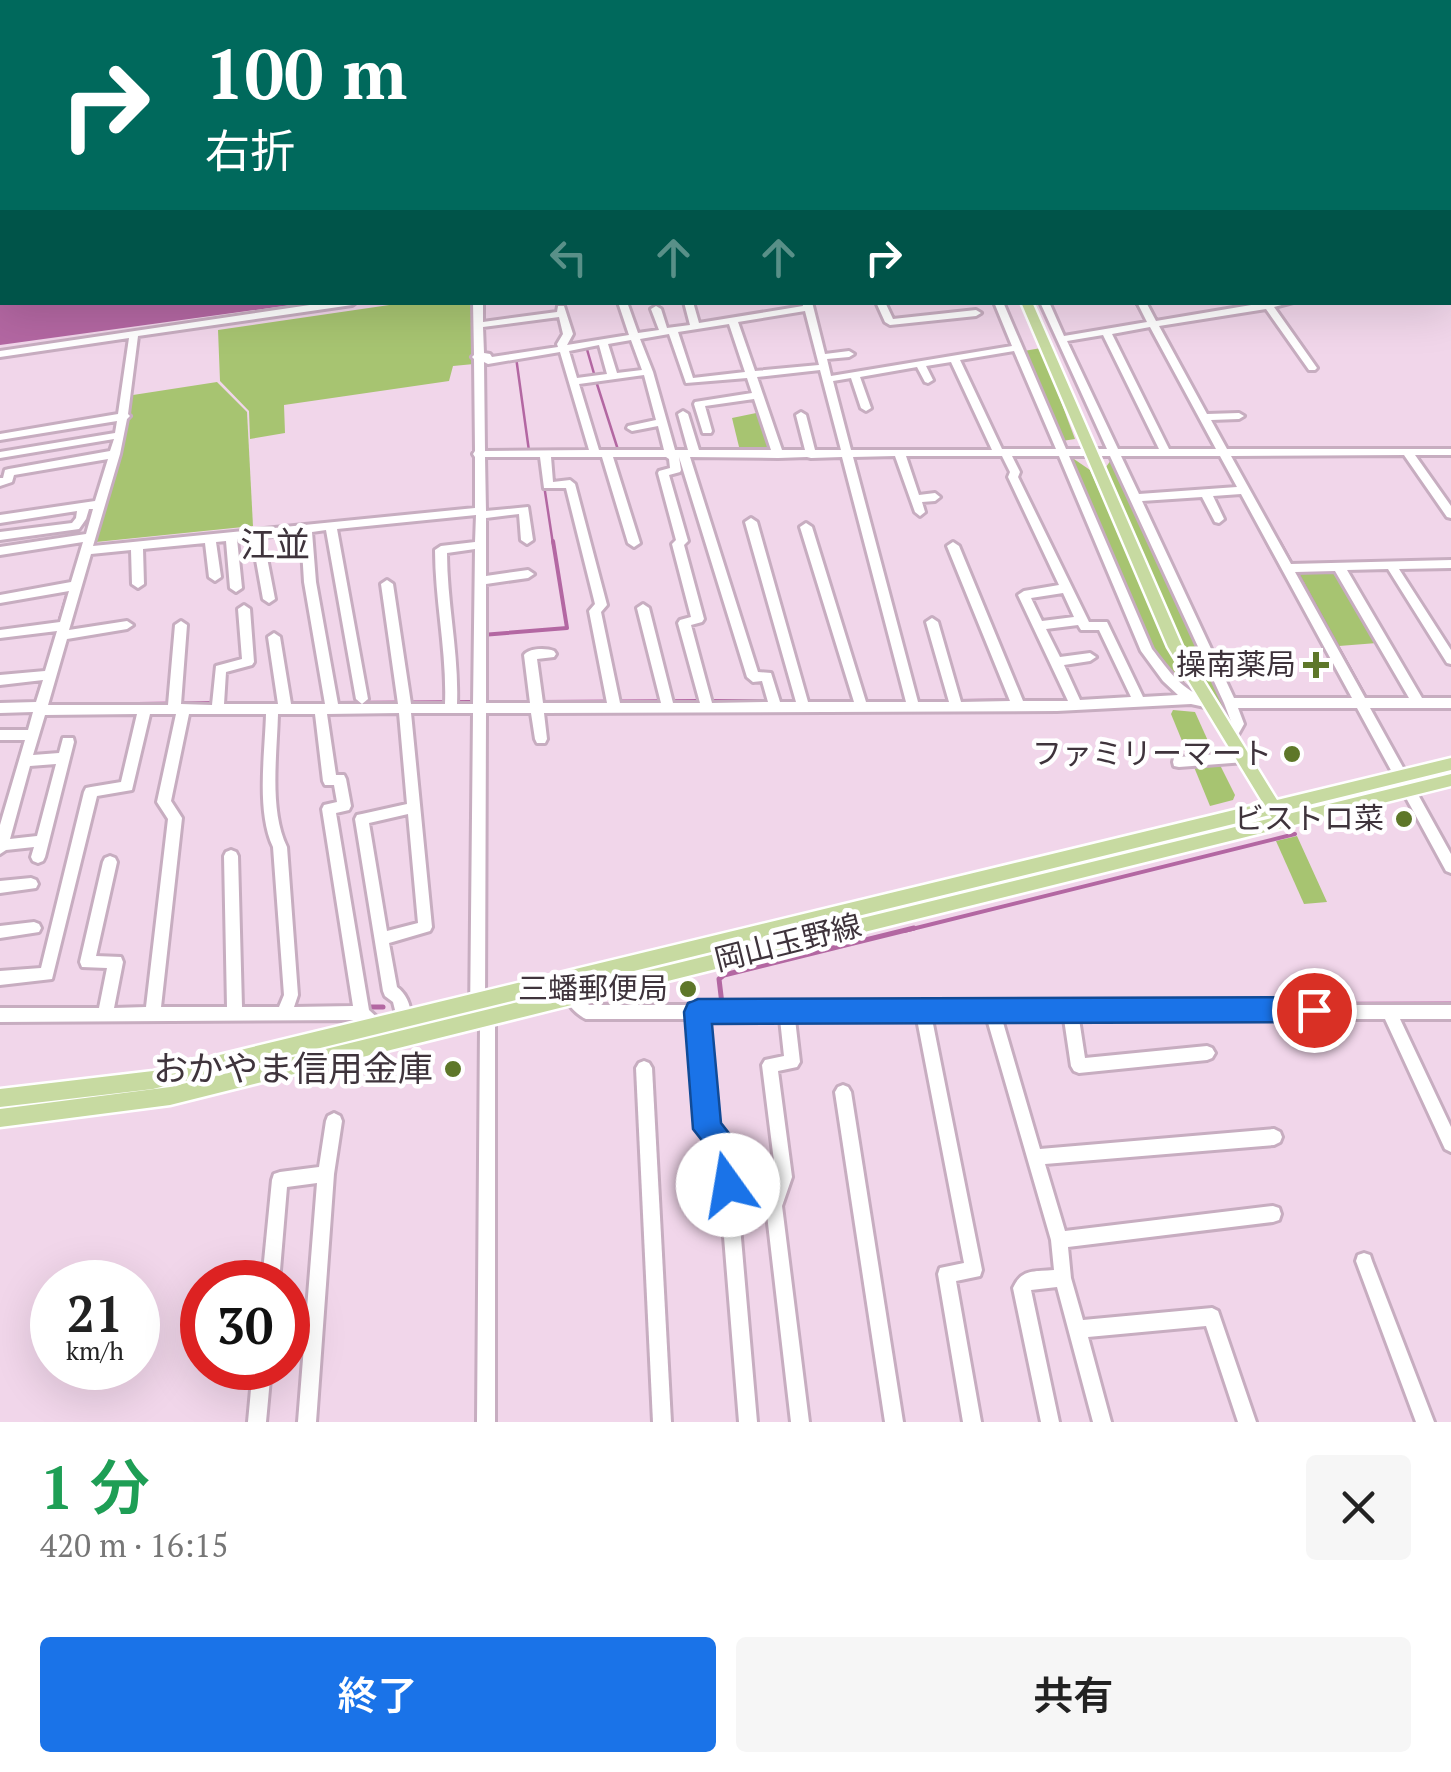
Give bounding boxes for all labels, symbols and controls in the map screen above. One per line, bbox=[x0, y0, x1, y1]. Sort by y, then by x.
text: 100 m bbox=[205, 26, 407, 119]
icon: right bbox=[40, 40, 170, 170]
text: 右折 bbox=[205, 120, 295, 180]
icon: left bbox=[541, 230, 596, 285]
icon: ahead bbox=[646, 230, 701, 285]
icon: ahead bbox=[751, 230, 806, 285]
icon: right bbox=[856, 230, 911, 285]
district label: 江並 bbox=[240, 521, 310, 567]
place label: 操南薬局 bbox=[1176, 644, 1296, 684]
marker: 操南薬局 bbox=[1305, 654, 1327, 676]
place label: ファミリーマート bbox=[1032, 733, 1272, 773]
marker: ファミリーマート bbox=[1281, 743, 1303, 765]
place label: ビストロ菜 bbox=[1234, 798, 1384, 838]
marker: ビストロ菜 bbox=[1393, 808, 1415, 830]
street label: 岡山玉野線 bbox=[710, 904, 865, 980]
place label: 三蟠郵便局 bbox=[518, 968, 668, 1008]
pin bbox=[1272, 968, 1357, 1053]
marker: 三蟠郵便局 bbox=[677, 978, 699, 1000]
icon: arrive bbox=[1287, 983, 1342, 1038]
place label: おかやま信用金庫 bbox=[153, 1045, 433, 1091]
marker: おかやま信用金庫 bbox=[442, 1058, 464, 1080]
position arrow bbox=[676, 1133, 780, 1237]
speed limit sign: 30 bbox=[180, 1260, 310, 1390]
text: 21 bbox=[67, 1280, 123, 1346]
text: km/h bbox=[66, 1334, 124, 1367]
text: 1 分 bbox=[40, 1447, 150, 1526]
button: close bbox=[1306, 1455, 1411, 1560]
text: 420 m · 16:15 bbox=[40, 1524, 228, 1566]
button: 終了 bbox=[40, 1637, 716, 1752]
button: 共有 bbox=[736, 1637, 1411, 1752]

